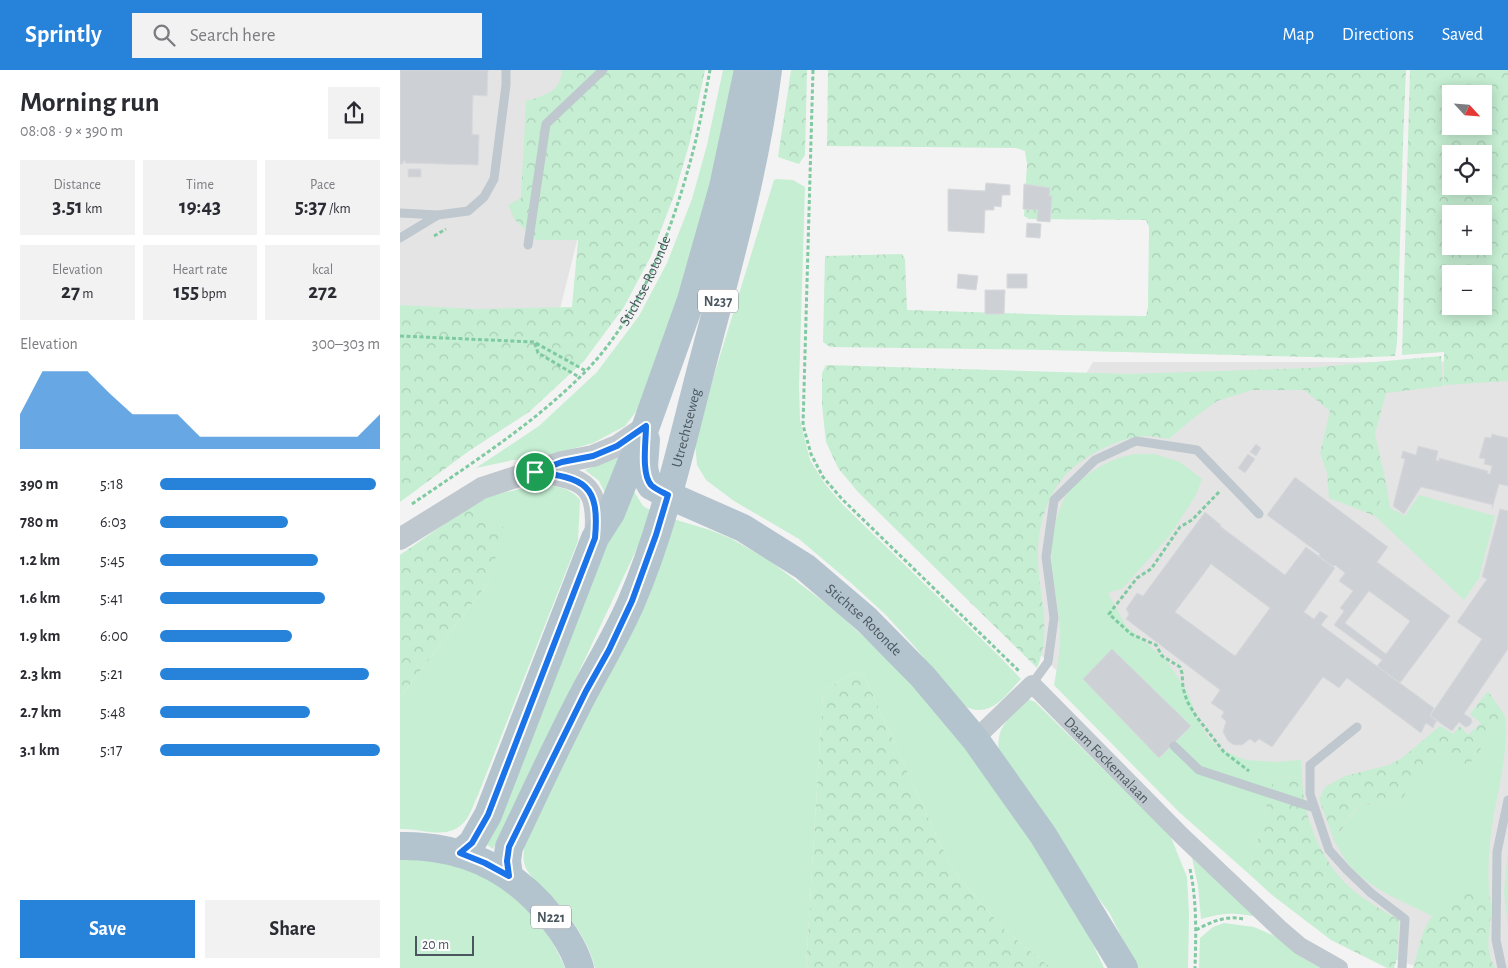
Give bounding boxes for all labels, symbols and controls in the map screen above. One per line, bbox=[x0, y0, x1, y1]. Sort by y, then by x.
search box bbox=[132, 13, 482, 58]
icon: search bbox=[150, 21, 178, 49]
text: Sprintly bbox=[25, 23, 102, 47]
text: Search here bbox=[190, 26, 276, 45]
text: Map bbox=[1283, 26, 1314, 44]
text: Directions bbox=[1342, 26, 1414, 44]
text: Saved bbox=[1442, 26, 1483, 44]
north arrow bbox=[1442, 85, 1492, 135]
map controls bbox=[1442, 85, 1492, 315]
button: share bbox=[328, 87, 380, 139]
text: Morning run bbox=[20, 89, 160, 117]
text: 08:08 · 9 × 390 m bbox=[20, 123, 123, 139]
button: locate bbox=[1442, 145, 1492, 195]
text: Distance bbox=[54, 178, 101, 192]
text: Time bbox=[186, 178, 214, 192]
text: Pace bbox=[310, 178, 335, 192]
text: 3.51 bbox=[52, 196, 83, 217]
text: 19:43 bbox=[179, 196, 221, 217]
text: 5:37 bbox=[295, 196, 327, 217]
text: km bbox=[83, 202, 103, 216]
text: /km bbox=[327, 202, 351, 216]
button: + bbox=[1442, 205, 1492, 255]
street label: Stichtse Rotonde bbox=[617, 234, 674, 329]
text: Elevation bbox=[52, 263, 103, 277]
text: Heart rate bbox=[173, 263, 227, 277]
text: kcal bbox=[312, 263, 333, 277]
button: − bbox=[1442, 265, 1492, 315]
text: 27 bbox=[61, 281, 80, 302]
text: 155 bbox=[173, 281, 199, 302]
text: 272 bbox=[308, 281, 337, 302]
text: m bbox=[80, 287, 94, 301]
text: bpm bbox=[199, 287, 227, 301]
road number: N237 bbox=[698, 290, 738, 312]
text: Elevation bbox=[20, 336, 78, 352]
text: 300–303 m bbox=[312, 336, 380, 352]
street label: Utrechtseweg bbox=[669, 386, 704, 469]
pin bbox=[514, 451, 556, 493]
icon: arrive bbox=[521, 458, 549, 486]
text: 390 m bbox=[20, 476, 58, 492]
text: 5:18 bbox=[100, 476, 123, 492]
text: 780 m bbox=[20, 514, 58, 530]
text: 6:03 bbox=[100, 514, 126, 530]
text: 1.2 km bbox=[20, 552, 60, 568]
text: 5:45 bbox=[100, 552, 125, 568]
street label: Stichtse Rotonde bbox=[822, 581, 905, 659]
text: 1.6 km bbox=[20, 590, 60, 606]
text: 5:41 bbox=[100, 590, 124, 606]
text: 1.9 km bbox=[20, 628, 60, 644]
text: 6:00 bbox=[100, 628, 128, 644]
text: 2.3 km bbox=[20, 666, 61, 682]
text: 5:21 bbox=[100, 666, 123, 682]
text: 2.7 km bbox=[20, 704, 61, 720]
text: 5:48 bbox=[100, 704, 126, 720]
street label: Daam Fockemalaan bbox=[1061, 714, 1152, 806]
text: 3.1 km bbox=[20, 742, 60, 758]
text: 5:17 bbox=[100, 742, 123, 758]
button: Save bbox=[20, 900, 195, 958]
button: Share bbox=[205, 900, 380, 958]
road number: N221 bbox=[531, 906, 571, 929]
scale bar bbox=[415, 933, 474, 956]
text: 20 m bbox=[422, 938, 449, 952]

